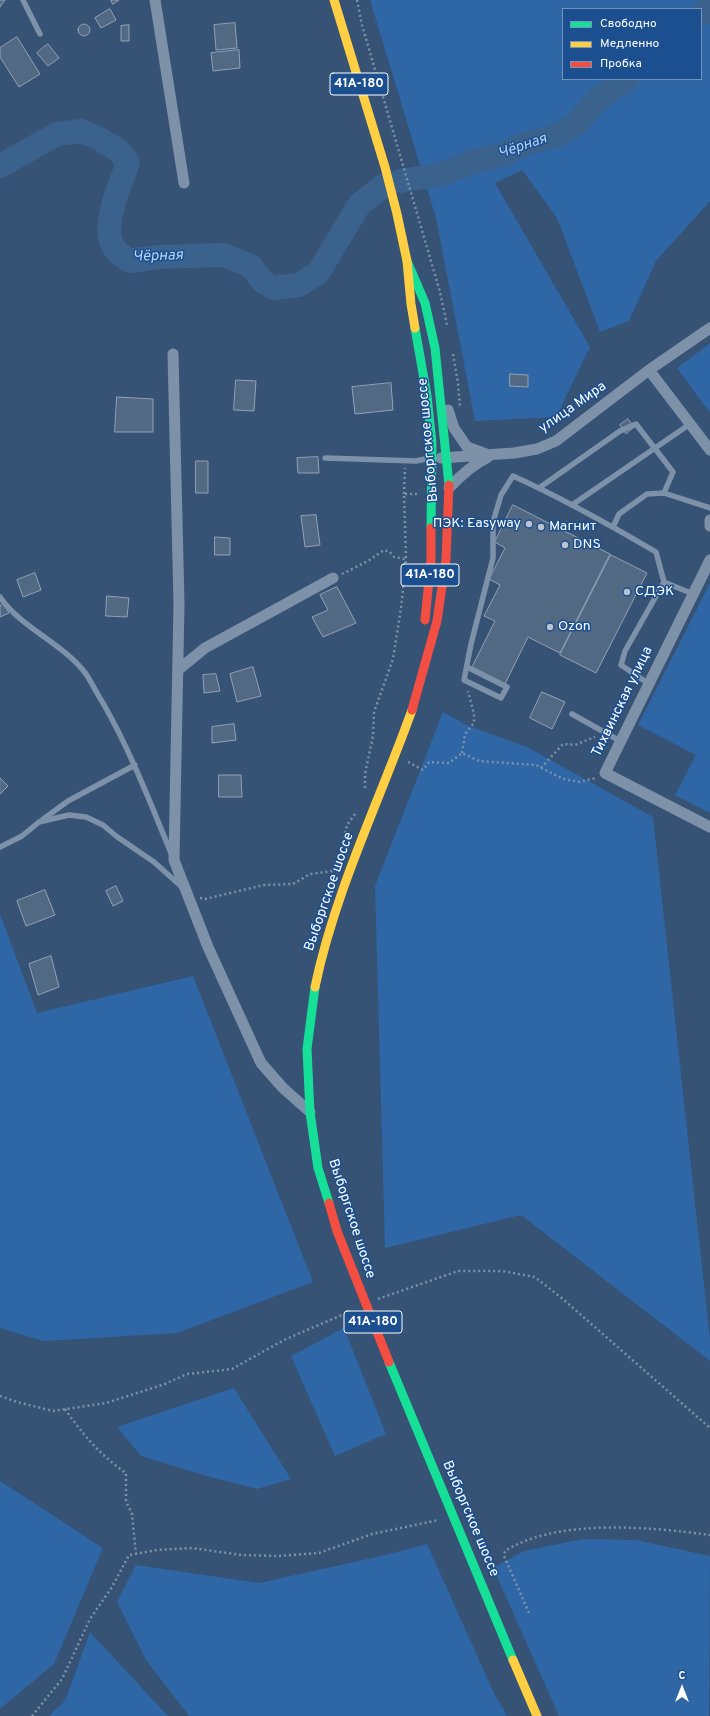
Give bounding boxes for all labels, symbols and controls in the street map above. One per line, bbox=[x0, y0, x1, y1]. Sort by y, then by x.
legend bbox=[562, 8, 702, 80]
text: Свободно bbox=[600, 16, 657, 32]
text: Медленно bbox=[600, 36, 659, 52]
text: Пробка bbox=[600, 56, 642, 72]
road number: 41А-180 bbox=[330, 73, 388, 95]
water label: Чёрная bbox=[496, 130, 550, 164]
water label: Чёрная bbox=[133, 247, 183, 267]
street label: Выборгское шоссе bbox=[415, 377, 443, 503]
street label: улица Мира bbox=[536, 379, 610, 437]
place label: ПЭК: Easyway bbox=[433, 516, 521, 532]
marker: ПЭК: Easyway bbox=[524, 519, 534, 529]
place label: Магнит bbox=[549, 519, 596, 535]
marker: Магнит bbox=[536, 522, 546, 532]
place label: DNS bbox=[573, 537, 601, 553]
marker: DNS bbox=[560, 540, 570, 550]
road number: 41А-180 bbox=[401, 564, 459, 586]
place label: СДЭК bbox=[635, 584, 674, 600]
marker: СДЭК bbox=[622, 587, 632, 597]
place label: Ozon bbox=[558, 619, 591, 635]
marker: Ozon bbox=[545, 622, 555, 632]
street label: Тихвинская улица bbox=[589, 644, 657, 760]
street label: Выборгское шоссе bbox=[302, 830, 358, 954]
street label: Выборгское шоссе bbox=[324, 1157, 378, 1281]
road number: 41А-180 bbox=[344, 1311, 402, 1333]
street label: Выборгское шоссе bbox=[438, 1458, 502, 1580]
north arrow bbox=[662, 1668, 702, 1708]
text: С bbox=[678, 1669, 686, 1683]

